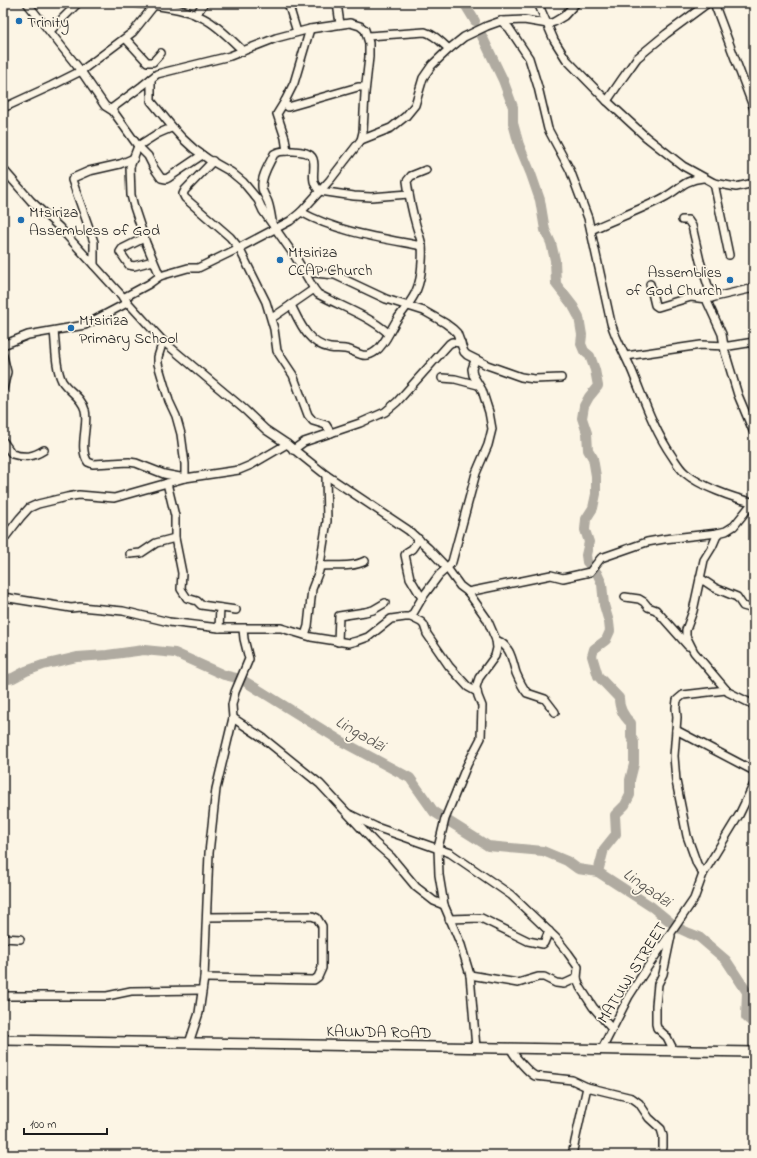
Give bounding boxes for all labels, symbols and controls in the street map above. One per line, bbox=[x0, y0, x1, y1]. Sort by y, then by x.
place label: Trinity bbox=[27, 11, 69, 35]
marker: Trinity bbox=[14, 16, 24, 26]
place label: Mtsiriza Assembless of God bbox=[29, 201, 160, 243]
marker: Mtsiriza Assembless of God bbox=[16, 215, 26, 225]
place label: Mtsiriza CCAP Church bbox=[288, 241, 372, 283]
marker: Mtsiriza CCAP Church bbox=[275, 255, 285, 265]
place label: Assemblies of God Church bbox=[626, 261, 722, 303]
marker: Assemblies of God Church bbox=[725, 275, 735, 285]
place label: Mtsiriza Primary School bbox=[79, 309, 178, 351]
marker: Mtsiriza Primary School bbox=[66, 323, 76, 333]
water label: Lingadzi bbox=[330, 710, 392, 761]
water label: Lingadzi bbox=[617, 862, 678, 916]
street label: MATUWI STREET bbox=[592, 918, 674, 1029]
street label: KAUNDA ROAD bbox=[326, 1020, 432, 1046]
scale bar bbox=[24, 1110, 107, 1136]
text: 100 m bbox=[30, 1116, 57, 1134]

